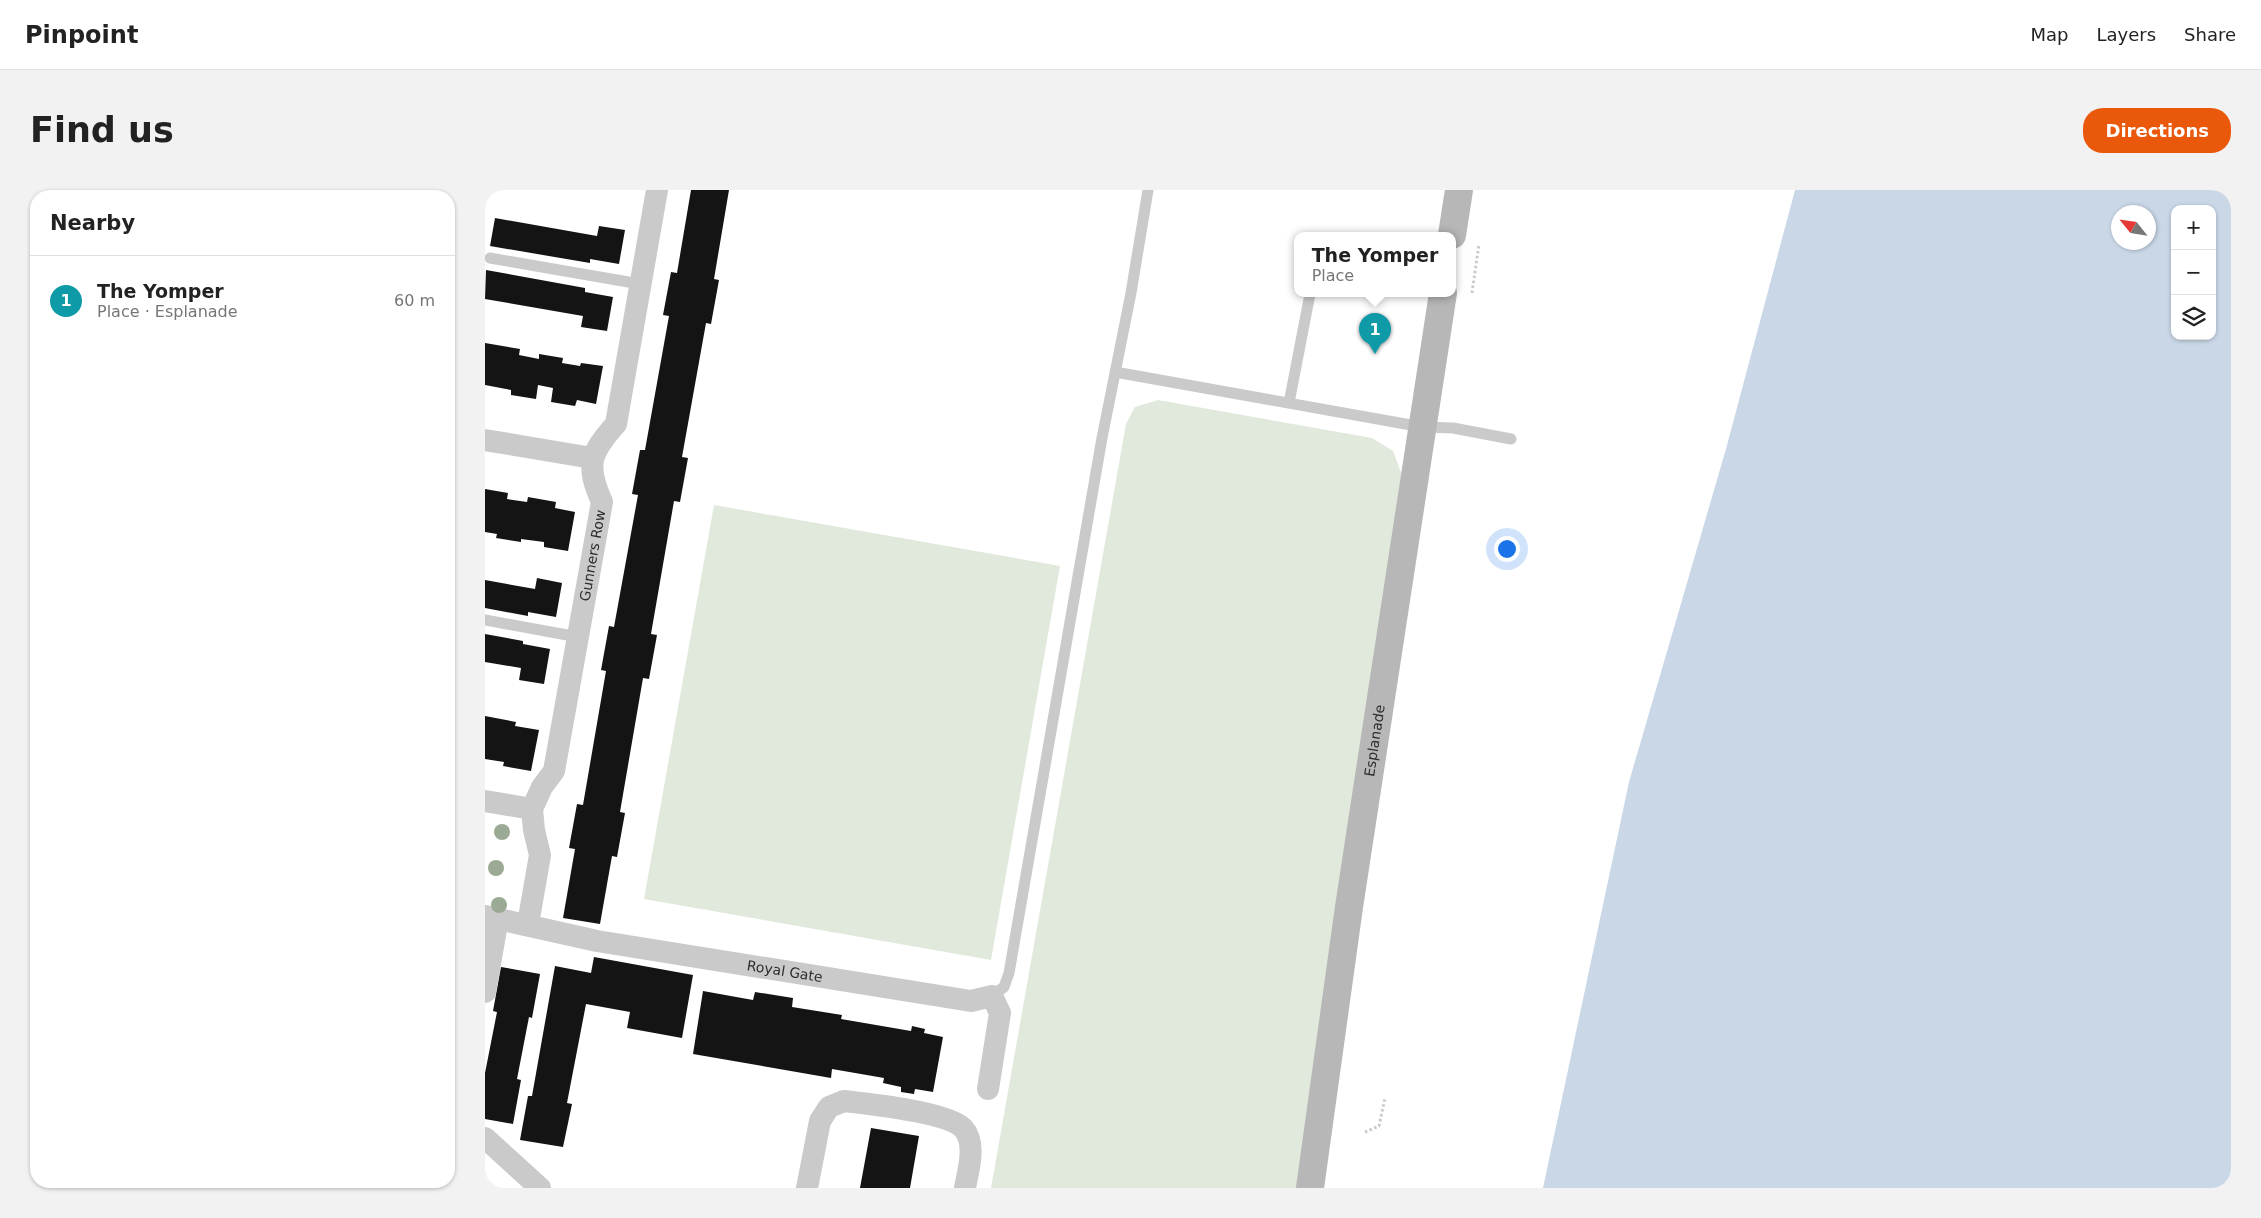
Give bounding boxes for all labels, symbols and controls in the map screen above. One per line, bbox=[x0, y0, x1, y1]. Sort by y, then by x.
text: Pinpoint bbox=[25, 21, 138, 49]
text: Map bbox=[2030, 24, 2068, 45]
text: Layers bbox=[2096, 24, 2156, 45]
text: Share bbox=[2184, 24, 2236, 45]
button: Directions bbox=[2083, 108, 2231, 153]
text: Find us bbox=[30, 110, 174, 150]
north arrow bbox=[2111, 205, 2156, 250]
map controls bbox=[2171, 205, 2216, 340]
button: + bbox=[2171, 205, 2216, 250]
text: Nearby bbox=[50, 211, 135, 235]
popup bbox=[1294, 232, 1456, 297]
text: The Yomper bbox=[1312, 244, 1438, 266]
button: − bbox=[2171, 250, 2216, 295]
text: Place bbox=[1312, 266, 1354, 285]
text: The Yomper bbox=[97, 280, 224, 302]
text: 1 bbox=[60, 291, 72, 310]
text: 60 m bbox=[394, 291, 435, 310]
button: layers bbox=[2171, 295, 2216, 340]
text: Place · Esplanade bbox=[97, 302, 238, 321]
pin: 1 bbox=[1359, 313, 1391, 354]
street label: Gunners Row bbox=[576, 508, 608, 602]
your location bbox=[1494, 536, 1520, 562]
street label: Esplanade bbox=[1361, 704, 1388, 778]
street label: Royal Gate bbox=[746, 957, 824, 985]

